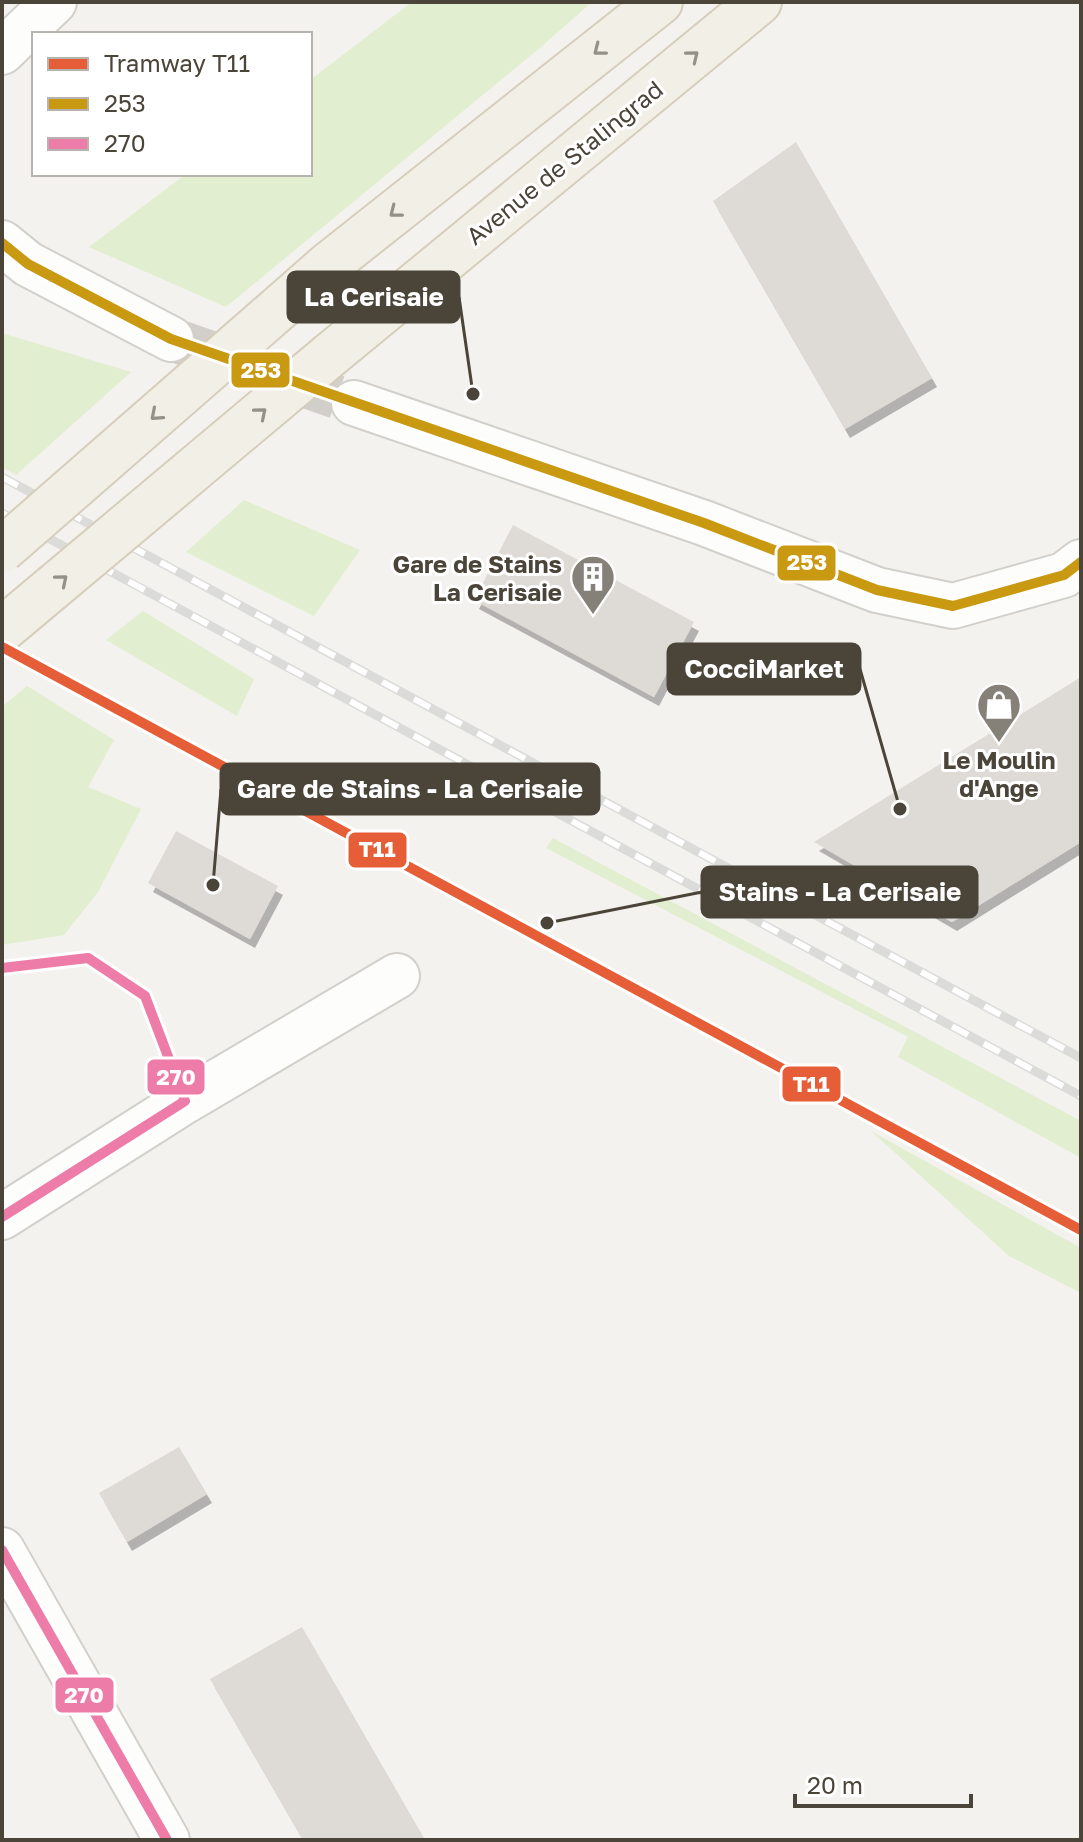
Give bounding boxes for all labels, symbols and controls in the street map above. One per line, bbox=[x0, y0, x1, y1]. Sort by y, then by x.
legend bbox=[32, 32, 312, 176]
one-way arrow bbox=[593, 41, 608, 55]
text: Tramway T11 bbox=[104, 48, 250, 77]
one-way arrow bbox=[684, 51, 698, 66]
street label: Avenue de Stalingrad bbox=[460, 74, 668, 250]
text: 253 bbox=[104, 88, 146, 117]
text: 270 bbox=[104, 128, 146, 157]
one-way arrow bbox=[389, 202, 404, 216]
callout: La Cerisaie bbox=[288, 272, 459, 322]
text: La Cerisaie bbox=[304, 281, 444, 312]
line badge: 253 bbox=[230, 351, 291, 389]
text: 253 bbox=[241, 356, 281, 383]
one-way arrow bbox=[151, 405, 166, 420]
one-way arrow bbox=[252, 408, 266, 423]
line badge: 253 bbox=[776, 544, 837, 582]
text: 253 bbox=[787, 548, 827, 575]
place label: Gare de Stains La Cerisaie bbox=[392, 549, 562, 606]
building icon: Gare de Stains La Cerisaie bbox=[569, 553, 617, 616]
one-way arrow bbox=[52, 575, 67, 590]
callout: CocciMarket bbox=[668, 644, 860, 694]
text: CocciMarket bbox=[684, 653, 844, 684]
shop icon: Le Moulin d'Ange bbox=[975, 681, 1023, 744]
place label: Le Moulin d'Ange bbox=[942, 745, 1056, 802]
callout: Gare de Stains - La Cerisaie bbox=[221, 764, 599, 814]
text: Gare de Stains - La Cerisaie bbox=[237, 773, 583, 804]
line badge: T11 bbox=[347, 831, 408, 869]
text: T11 bbox=[359, 835, 395, 862]
callout: Stains - La Cerisaie bbox=[702, 867, 977, 917]
text: Stains - La Cerisaie bbox=[719, 876, 961, 907]
line badge: 270 bbox=[146, 1058, 206, 1096]
text: 270 bbox=[156, 1063, 196, 1090]
line badge: T11 bbox=[781, 1065, 842, 1103]
text: T11 bbox=[793, 1070, 829, 1097]
line badge: 270 bbox=[54, 1676, 115, 1714]
text: 270 bbox=[64, 1681, 104, 1708]
scale bar bbox=[795, 1758, 971, 1808]
text: 20 m bbox=[807, 1770, 863, 1799]

